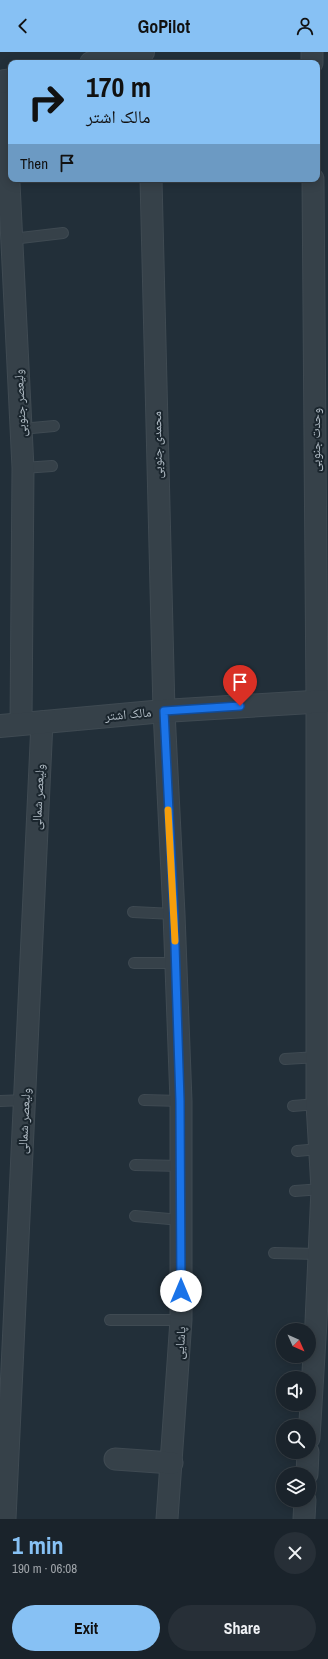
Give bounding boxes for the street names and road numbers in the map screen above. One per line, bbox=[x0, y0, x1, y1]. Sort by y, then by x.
street label: ولیعصر جنوبی bbox=[10, 369, 30, 437]
street label: وحدت جنوبی bbox=[307, 408, 324, 472]
street label: محمدی جنوبی bbox=[148, 411, 166, 479]
street label: مالک اشتر bbox=[103, 703, 152, 725]
street label: ولیعصر شمالی bbox=[28, 764, 48, 830]
street label: ولیعصر شمالی bbox=[14, 1088, 34, 1154]
street label: پاشایی bbox=[170, 1326, 190, 1360]

